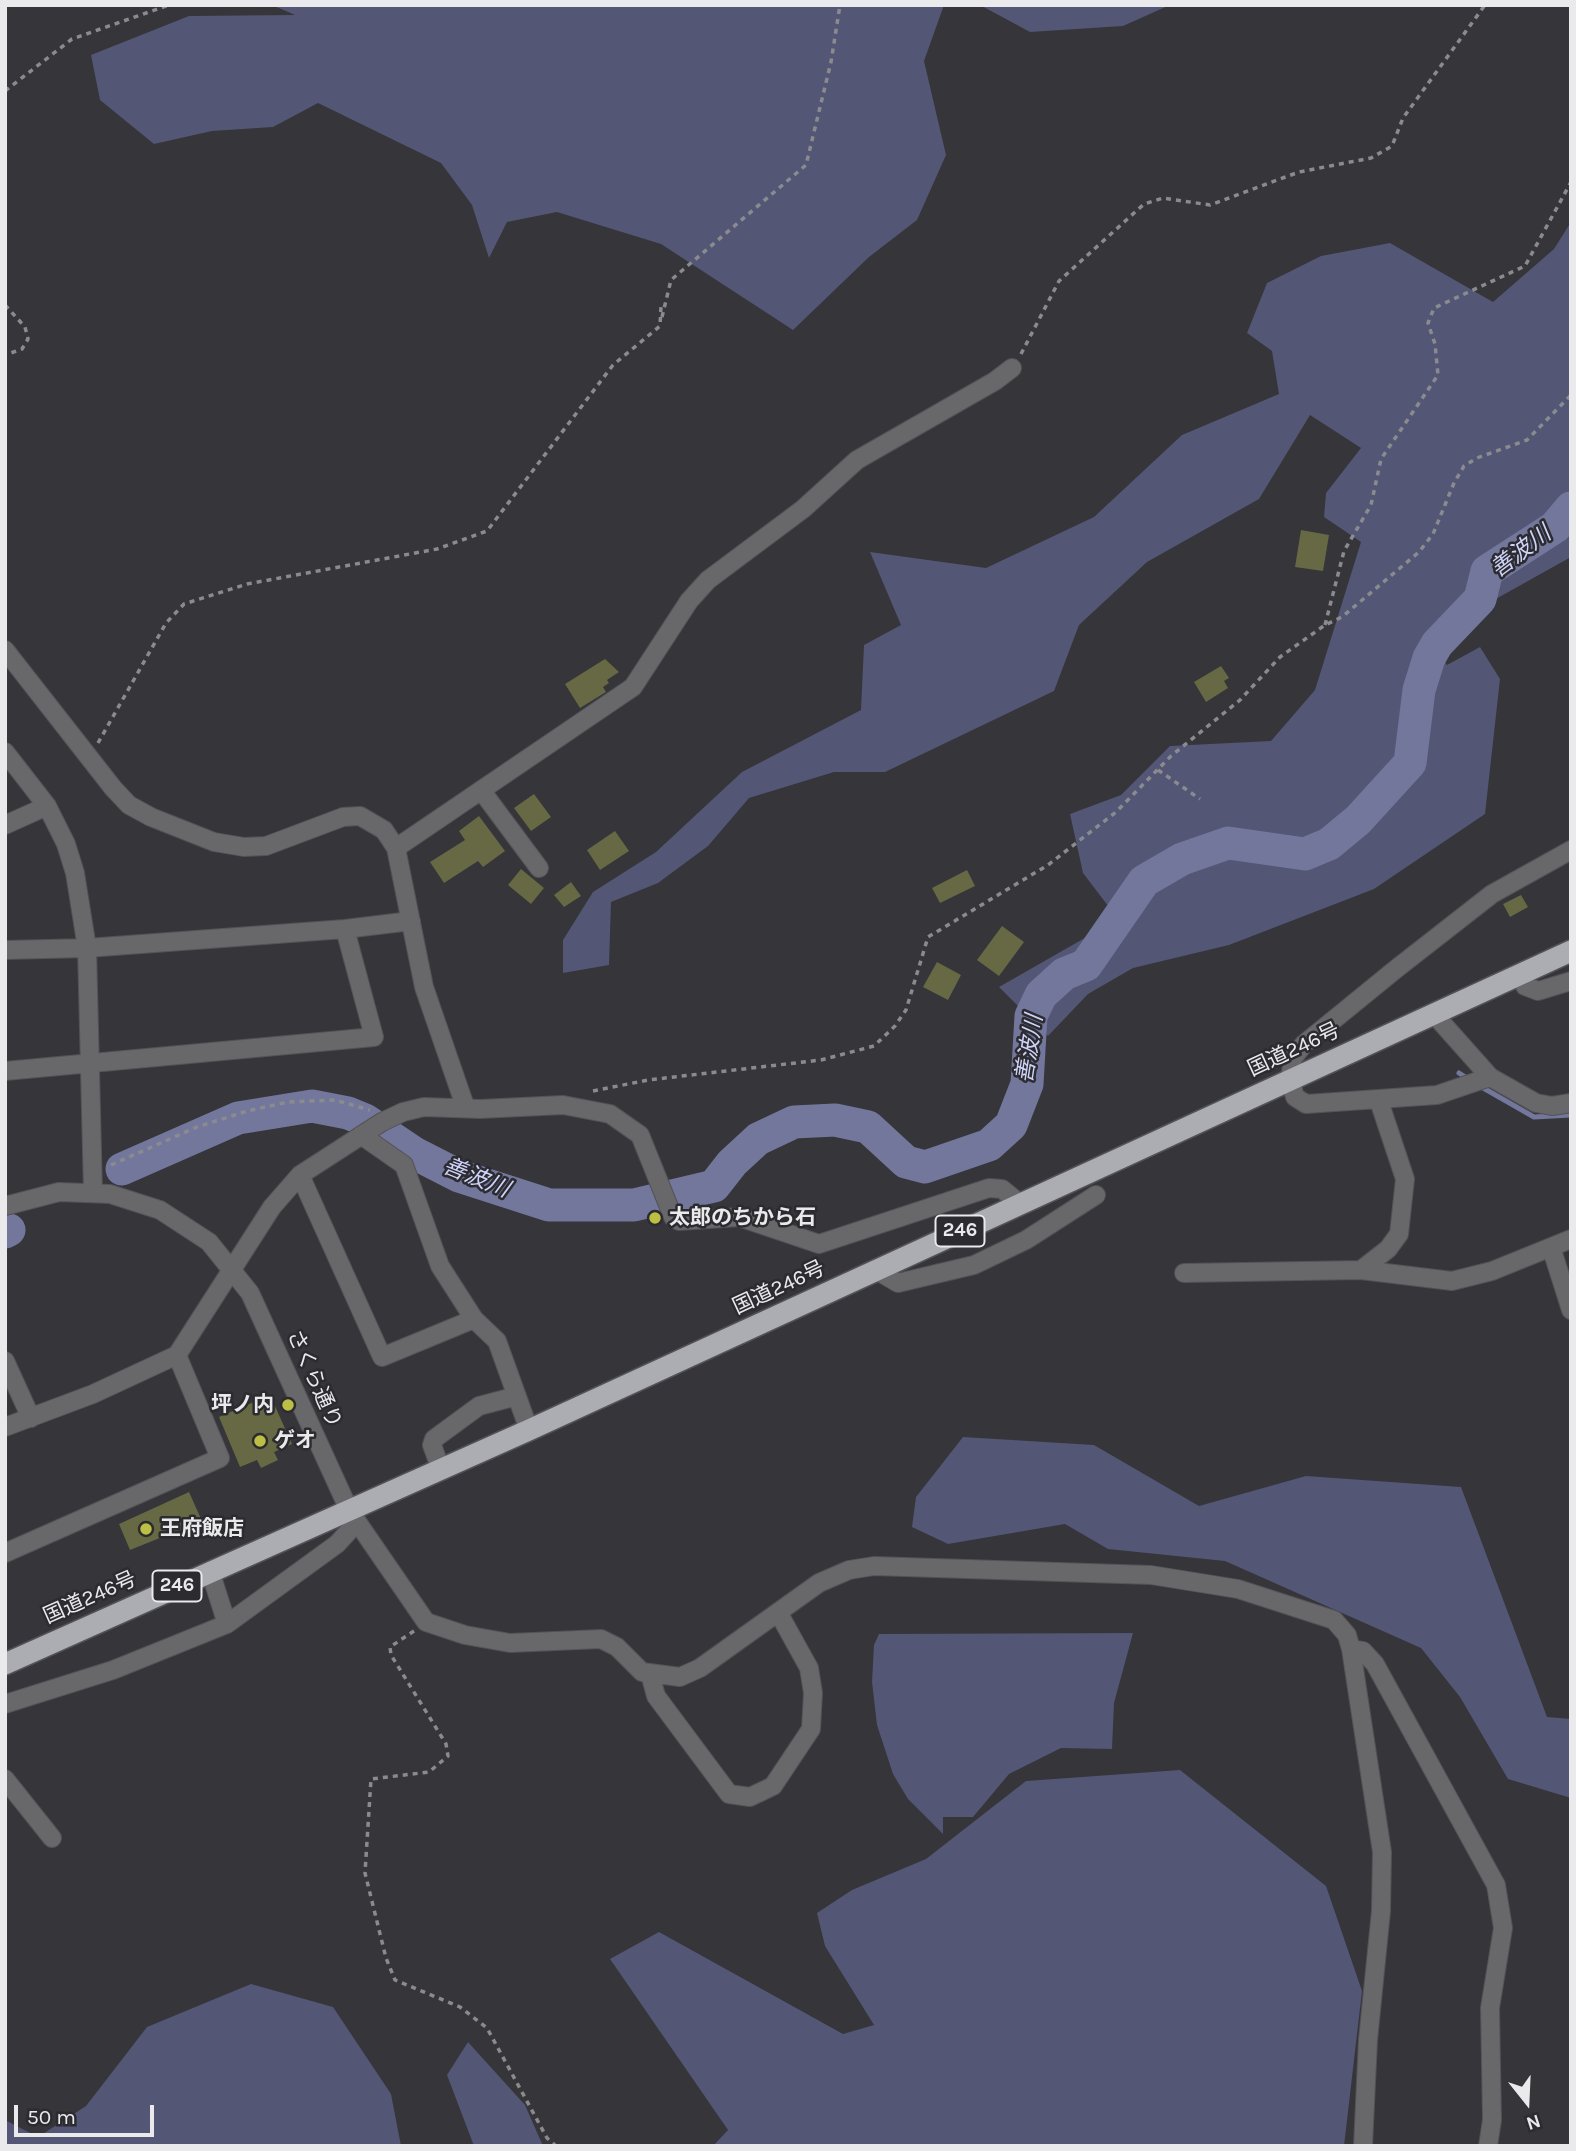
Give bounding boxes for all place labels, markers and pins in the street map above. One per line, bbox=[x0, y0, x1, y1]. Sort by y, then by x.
place label: 太郎のちから石 bbox=[669, 1205, 816, 1231]
marker: 太郎のちから石 bbox=[647, 1210, 663, 1226]
place label: 坪ノ内 bbox=[211, 1392, 274, 1418]
marker: 坪ノ内 bbox=[280, 1397, 296, 1413]
place label: ゲオ bbox=[274, 1428, 316, 1454]
marker: ゲオ bbox=[252, 1433, 268, 1449]
place label: 王府飯店 bbox=[160, 1516, 244, 1542]
marker: 王府飯店 bbox=[138, 1521, 154, 1537]

